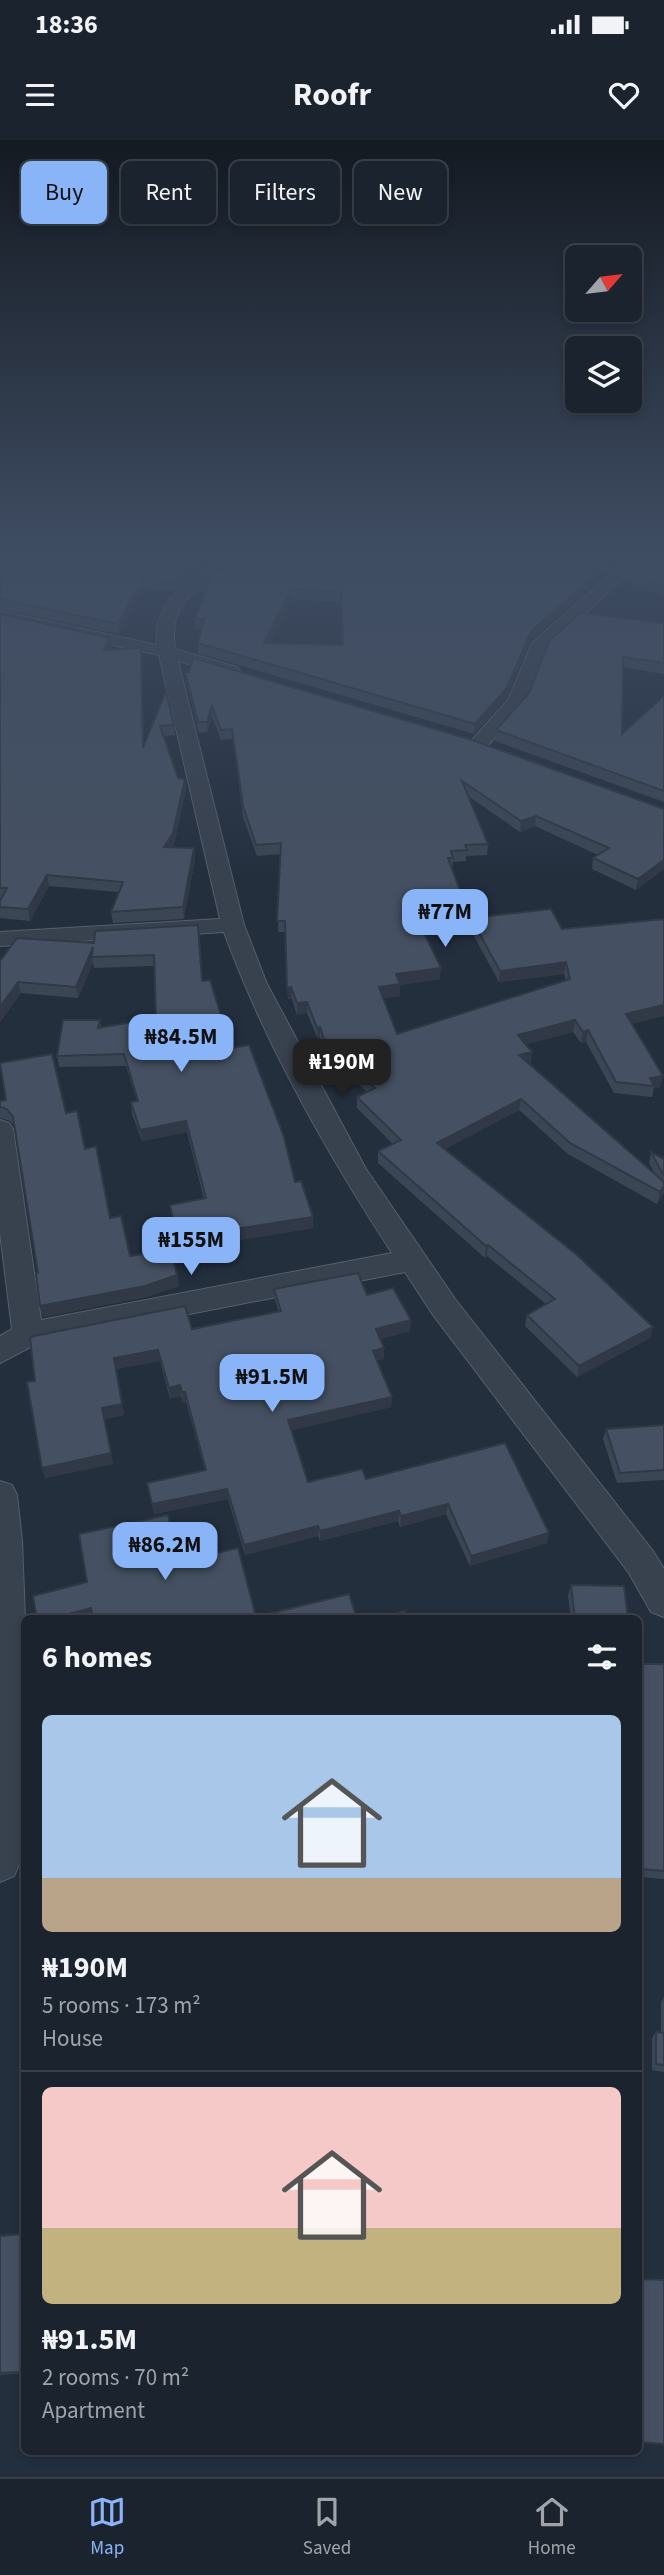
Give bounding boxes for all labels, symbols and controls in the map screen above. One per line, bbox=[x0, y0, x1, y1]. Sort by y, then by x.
text: 18:36 bbox=[35, 6, 98, 43]
text: Roofr bbox=[293, 72, 371, 118]
icon: menu bbox=[21, 76, 59, 114]
icon: heart bbox=[605, 76, 643, 114]
chip: Buy bbox=[21, 161, 107, 224]
chip: Rent bbox=[121, 161, 216, 224]
chip: Filters bbox=[230, 161, 340, 224]
chip: New bbox=[354, 161, 447, 224]
north arrow bbox=[565, 245, 642, 322]
map controls bbox=[565, 245, 642, 413]
button: layers bbox=[565, 336, 642, 413]
pin: ₦77M bbox=[404, 890, 486, 949]
text: ₦77M bbox=[418, 895, 472, 928]
pin: ₦84.5M bbox=[124, 1014, 238, 1074]
text: ₦84.5M bbox=[144, 1020, 218, 1053]
pin: ₦190M bbox=[293, 1040, 391, 1099]
text: ₦190M bbox=[309, 1045, 375, 1078]
pin: ₦155M bbox=[142, 1218, 240, 1277]
text: ₦155M bbox=[158, 1223, 224, 1256]
pin: ₦91.5M bbox=[215, 1354, 329, 1414]
text: ₦91.5M bbox=[235, 1360, 309, 1393]
pin: ₦86.2M bbox=[108, 1522, 222, 1582]
text: ₦86.2M bbox=[128, 1528, 202, 1561]
text: 6 homes bbox=[42, 1636, 152, 1679]
icon: filters bbox=[583, 1638, 621, 1676]
icon: home bbox=[269, 1760, 395, 1886]
text: ₦190M bbox=[42, 1946, 128, 1989]
text: 5 rooms · 173 m² bbox=[42, 1989, 201, 2022]
text: House bbox=[42, 2022, 103, 2055]
icon: home bbox=[269, 2132, 395, 2258]
text: ₦91.5M bbox=[42, 2318, 137, 2361]
text: 2 rooms · 70 m² bbox=[42, 2361, 189, 2394]
text: Apartment bbox=[42, 2394, 145, 2427]
tab: Map bbox=[88, 2493, 126, 2562]
tab: Saved bbox=[303, 2493, 351, 2562]
tab: Home bbox=[528, 2493, 576, 2562]

